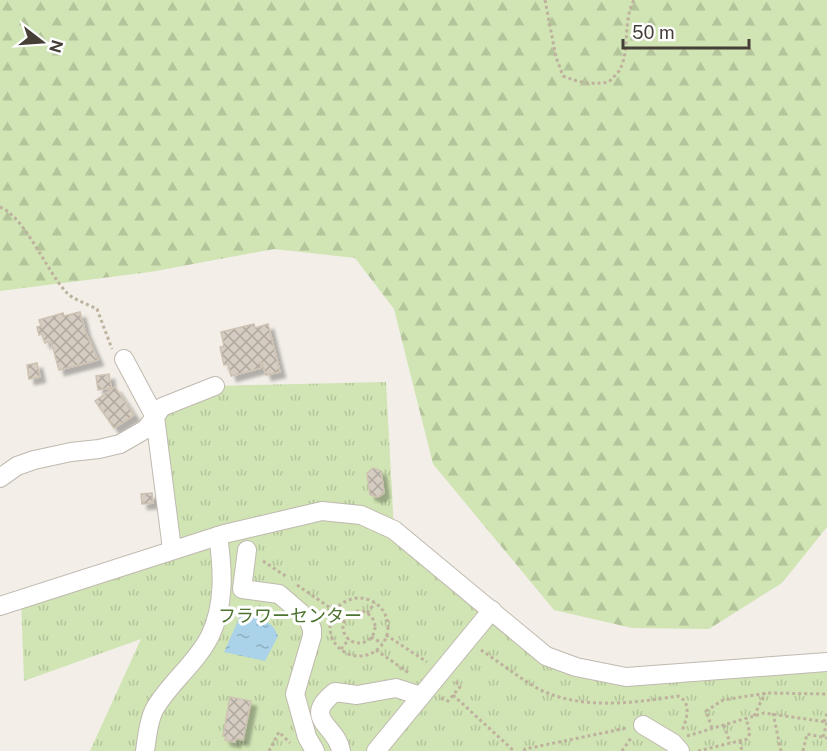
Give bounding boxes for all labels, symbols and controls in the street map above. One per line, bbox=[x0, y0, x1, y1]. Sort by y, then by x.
north arrow bbox=[12, 12, 72, 72]
scale bar bbox=[623, 12, 749, 50]
text: 50 m bbox=[632, 22, 675, 43]
text: N bbox=[45, 37, 67, 55]
park label: フラワーセンター bbox=[218, 605, 362, 626]

